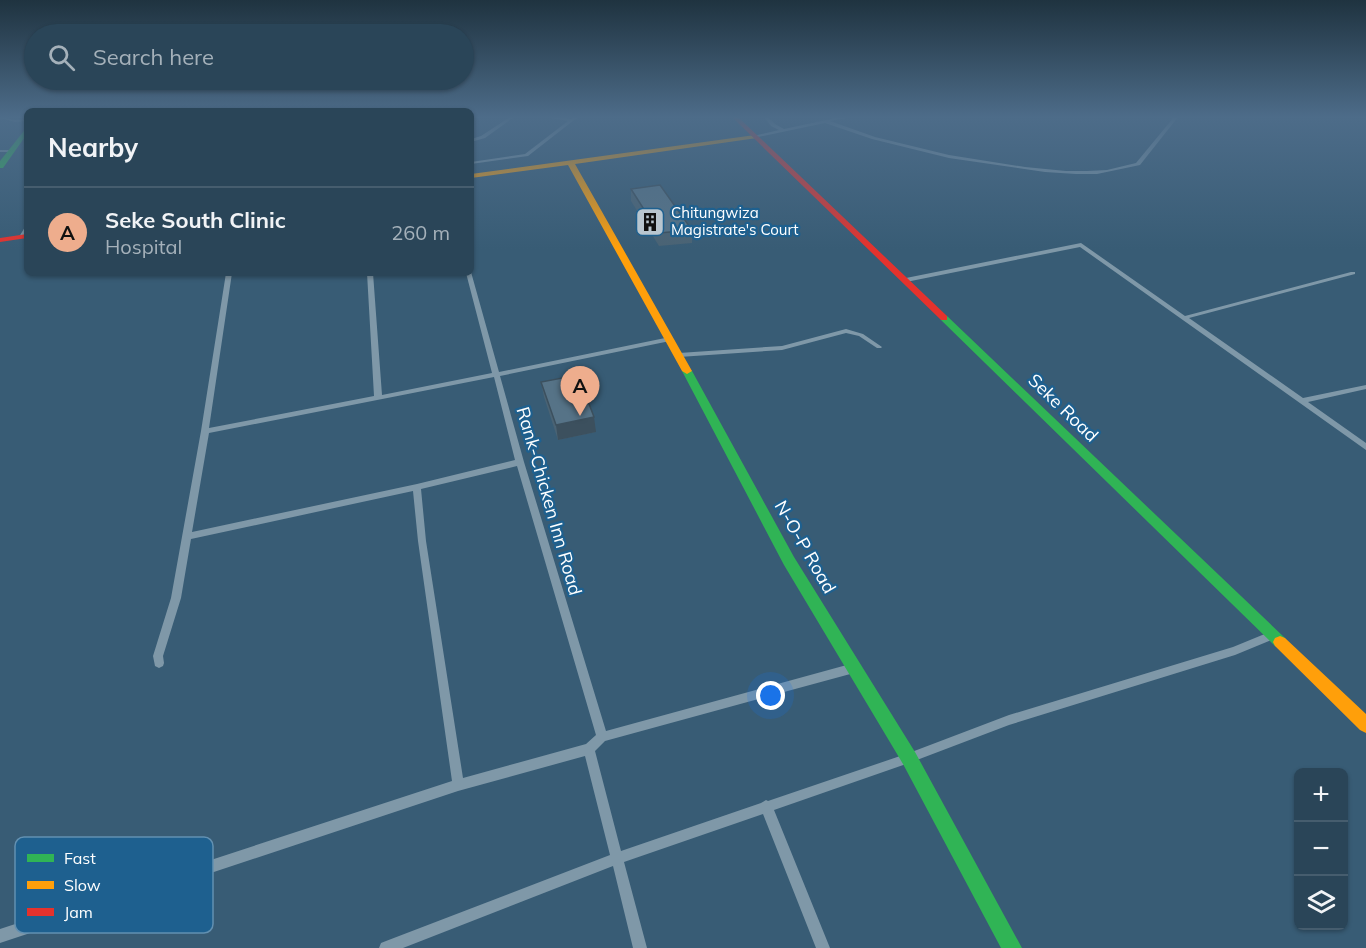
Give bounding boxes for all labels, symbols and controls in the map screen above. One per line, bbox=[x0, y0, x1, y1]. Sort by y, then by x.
search box bbox=[24, 24, 474, 90]
icon: search bbox=[45, 41, 78, 74]
text: Search here bbox=[93, 43, 214, 71]
text: Nearby bbox=[48, 131, 138, 164]
place label: Chitungwiza Magistrate's Court bbox=[671, 203, 799, 239]
text: Seke South Clinic bbox=[105, 206, 286, 234]
building icon: Chitungwiza Magistrate's Court bbox=[634, 206, 666, 238]
text: A bbox=[60, 220, 75, 245]
text: 260 m bbox=[391, 220, 450, 245]
text: Hospital bbox=[105, 234, 182, 259]
pin: A bbox=[560, 366, 600, 416]
street label: Seke Road bbox=[1023, 369, 1103, 447]
street label: Rank-Chicken Inn Road bbox=[512, 404, 587, 598]
street label: N-O-P Road bbox=[770, 496, 841, 597]
your location bbox=[756, 681, 785, 710]
map controls bbox=[1294, 768, 1348, 930]
button: + bbox=[1294, 768, 1348, 822]
button: − bbox=[1294, 822, 1348, 876]
legend bbox=[15, 837, 213, 933]
text: Fast bbox=[64, 848, 96, 868]
text: Slow bbox=[64, 875, 101, 895]
button: layers bbox=[1294, 876, 1348, 930]
text: Jam bbox=[64, 902, 93, 922]

